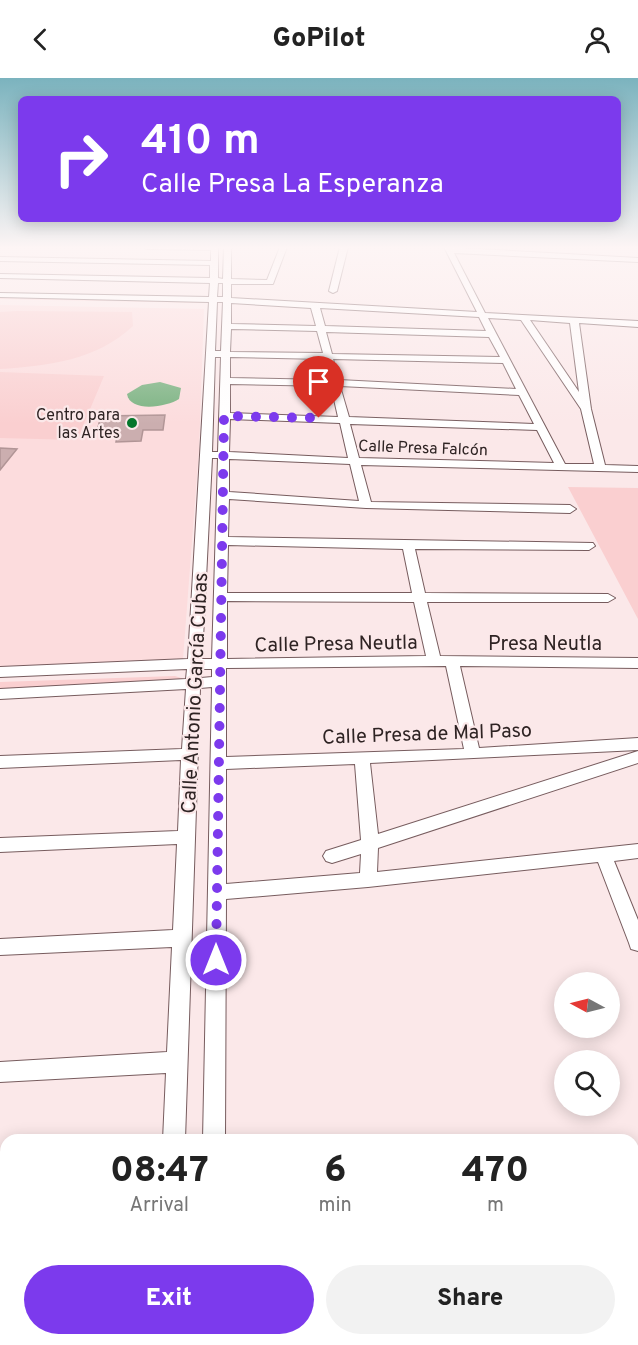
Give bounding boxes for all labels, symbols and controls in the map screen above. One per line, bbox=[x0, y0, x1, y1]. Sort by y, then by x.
text: GoPilot bbox=[273, 22, 365, 56]
icon: back bbox=[24, 23, 57, 56]
icon: person bbox=[581, 23, 614, 56]
text: 410 m bbox=[141, 116, 260, 169]
icon: right bbox=[42, 120, 120, 198]
text: Calle Presa La Esperanza bbox=[141, 168, 444, 202]
pin bbox=[293, 356, 344, 418]
icon: arrive bbox=[302, 365, 335, 398]
place label: Centro para las Artes bbox=[36, 406, 120, 444]
marker: Centro para las Artes bbox=[125, 416, 139, 430]
street label: Calle Presa Falcón bbox=[358, 437, 488, 461]
street label: Calle Antonio García Cubas bbox=[177, 572, 215, 814]
street label: Calle Presa Neutla bbox=[254, 631, 418, 659]
street label: Presa Neutla bbox=[488, 632, 602, 658]
street label: Calle Presa de Mal Paso bbox=[322, 718, 532, 752]
position arrow bbox=[184, 928, 248, 992]
north arrow bbox=[554, 972, 620, 1038]
map controls bbox=[554, 972, 620, 1116]
button: search bbox=[554, 1050, 620, 1116]
text: 08:47 bbox=[110, 1149, 209, 1195]
text: 6 bbox=[324, 1149, 346, 1195]
text: 470 bbox=[462, 1149, 529, 1195]
text: Arrival bbox=[129, 1193, 189, 1219]
text: min bbox=[319, 1193, 352, 1219]
text: m bbox=[487, 1193, 504, 1219]
button: Exit bbox=[24, 1265, 314, 1334]
button: Share bbox=[326, 1265, 615, 1334]

